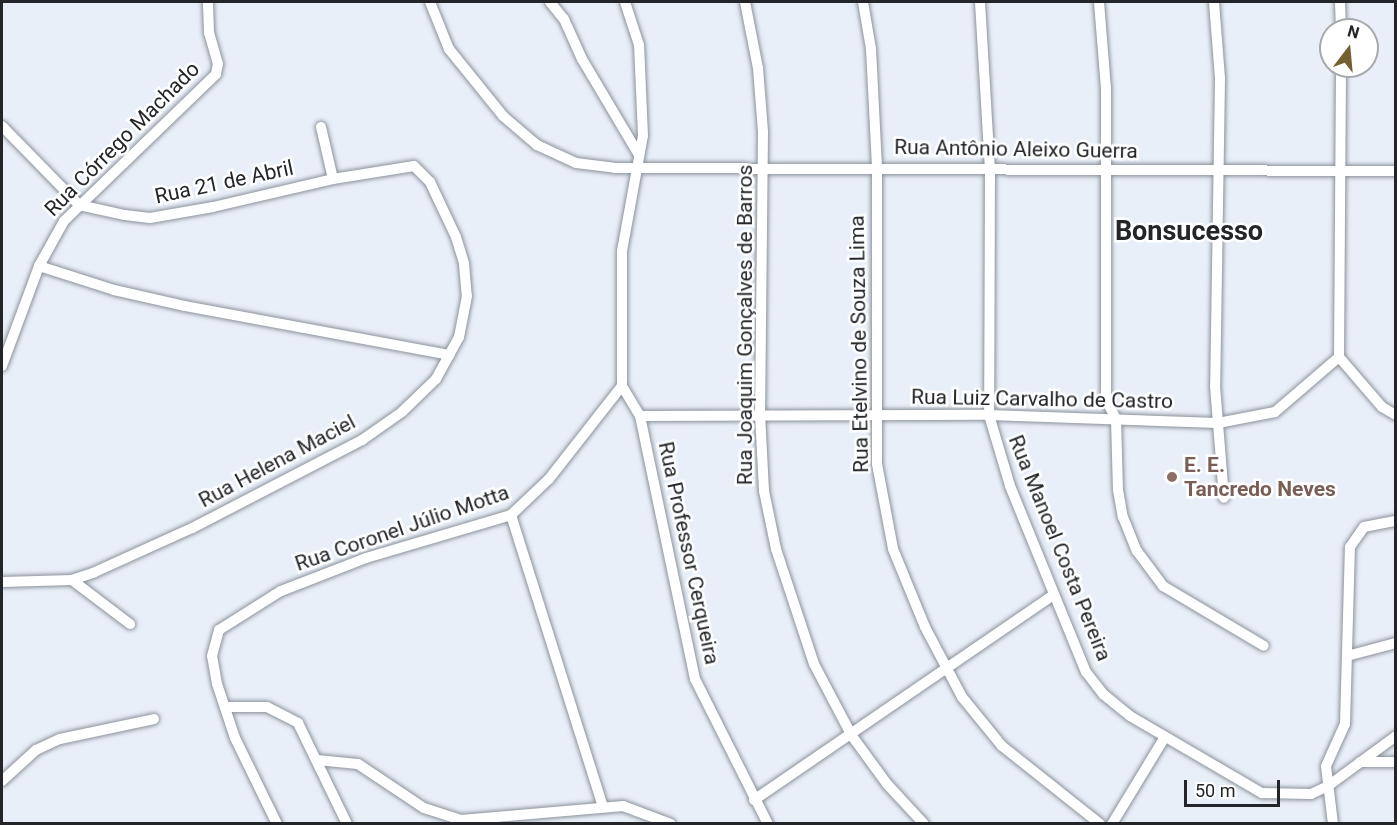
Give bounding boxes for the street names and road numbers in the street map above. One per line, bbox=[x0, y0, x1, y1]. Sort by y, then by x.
street label: Rua Córrego Machado bbox=[39, 56, 205, 222]
street label: Rua Antônio Aleixo Guerra bbox=[894, 134, 1138, 164]
street label: Rua 21 de Abril bbox=[152, 155, 296, 209]
street label: Rua Joaquim Gonçalves de Barros bbox=[732, 165, 758, 485]
street label: Rua Etelvino de Souza Lima bbox=[844, 215, 874, 473]
street label: Rua Luiz Carvalho de Castro bbox=[911, 384, 1173, 414]
street label: Rua Helena Maciel bbox=[194, 409, 360, 513]
street label: Rua Manoel Costa Pereira bbox=[1003, 431, 1117, 665]
street label: Rua Professor Cerqueira bbox=[653, 439, 725, 667]
street label: Rua Coronel Júlio Motta bbox=[292, 479, 512, 577]

